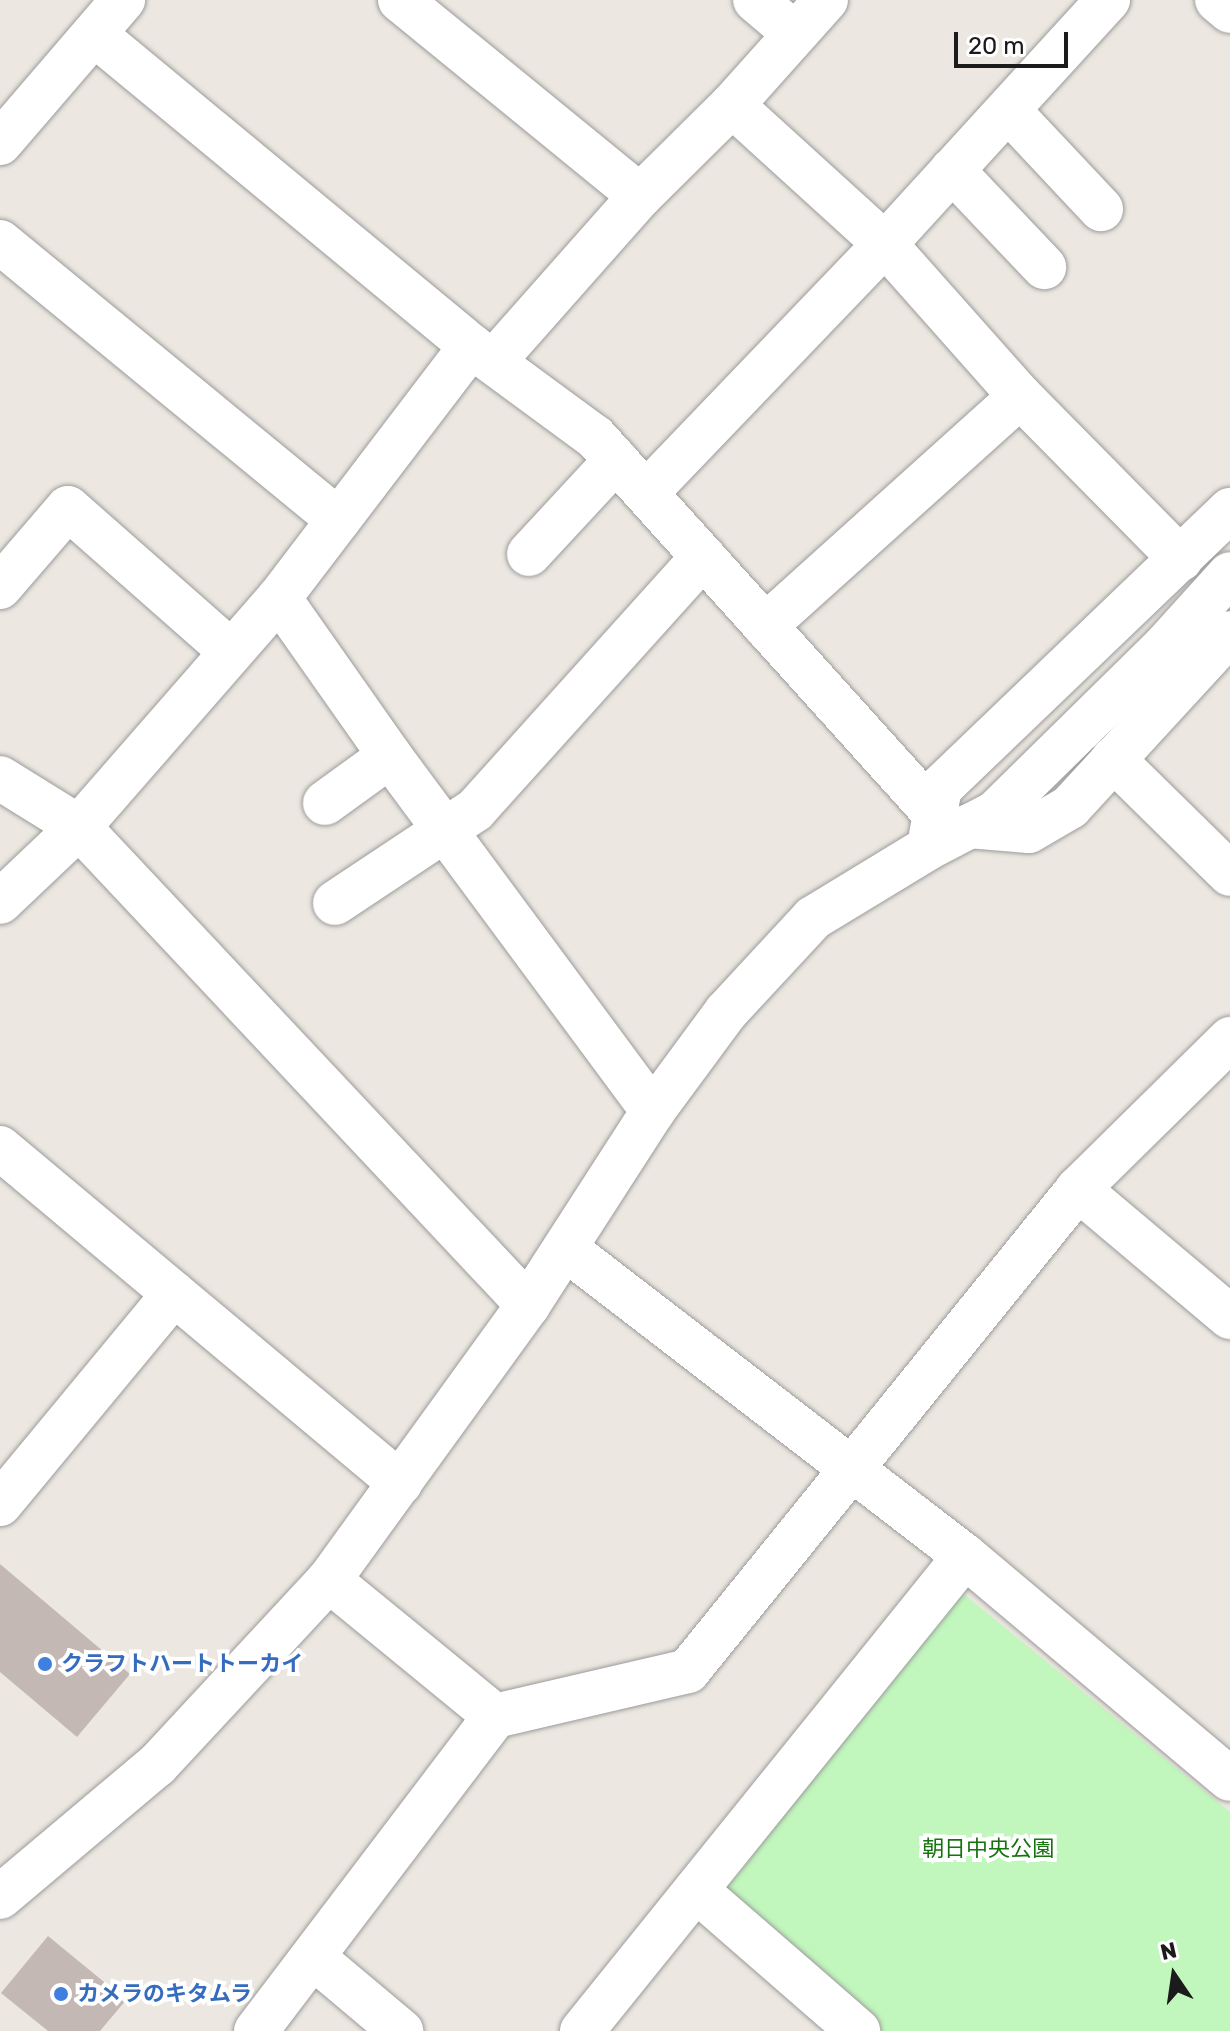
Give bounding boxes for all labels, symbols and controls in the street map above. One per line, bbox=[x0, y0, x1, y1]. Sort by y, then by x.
scale bar bbox=[958, 16, 1072, 66]
text: 20 m bbox=[968, 32, 1025, 60]
place label: クラフトハートトーカイ bbox=[61, 1651, 303, 1677]
marker: クラフトハートトーカイ bbox=[36, 1655, 54, 1673]
park label: 朝日中央公園 bbox=[922, 1836, 1054, 1862]
north arrow bbox=[1134, 1935, 1214, 2015]
text: N bbox=[1158, 1936, 1179, 1966]
place label: カメラのキタムラ bbox=[77, 1981, 253, 2007]
marker: カメラのキタムラ bbox=[52, 1985, 70, 2003]

